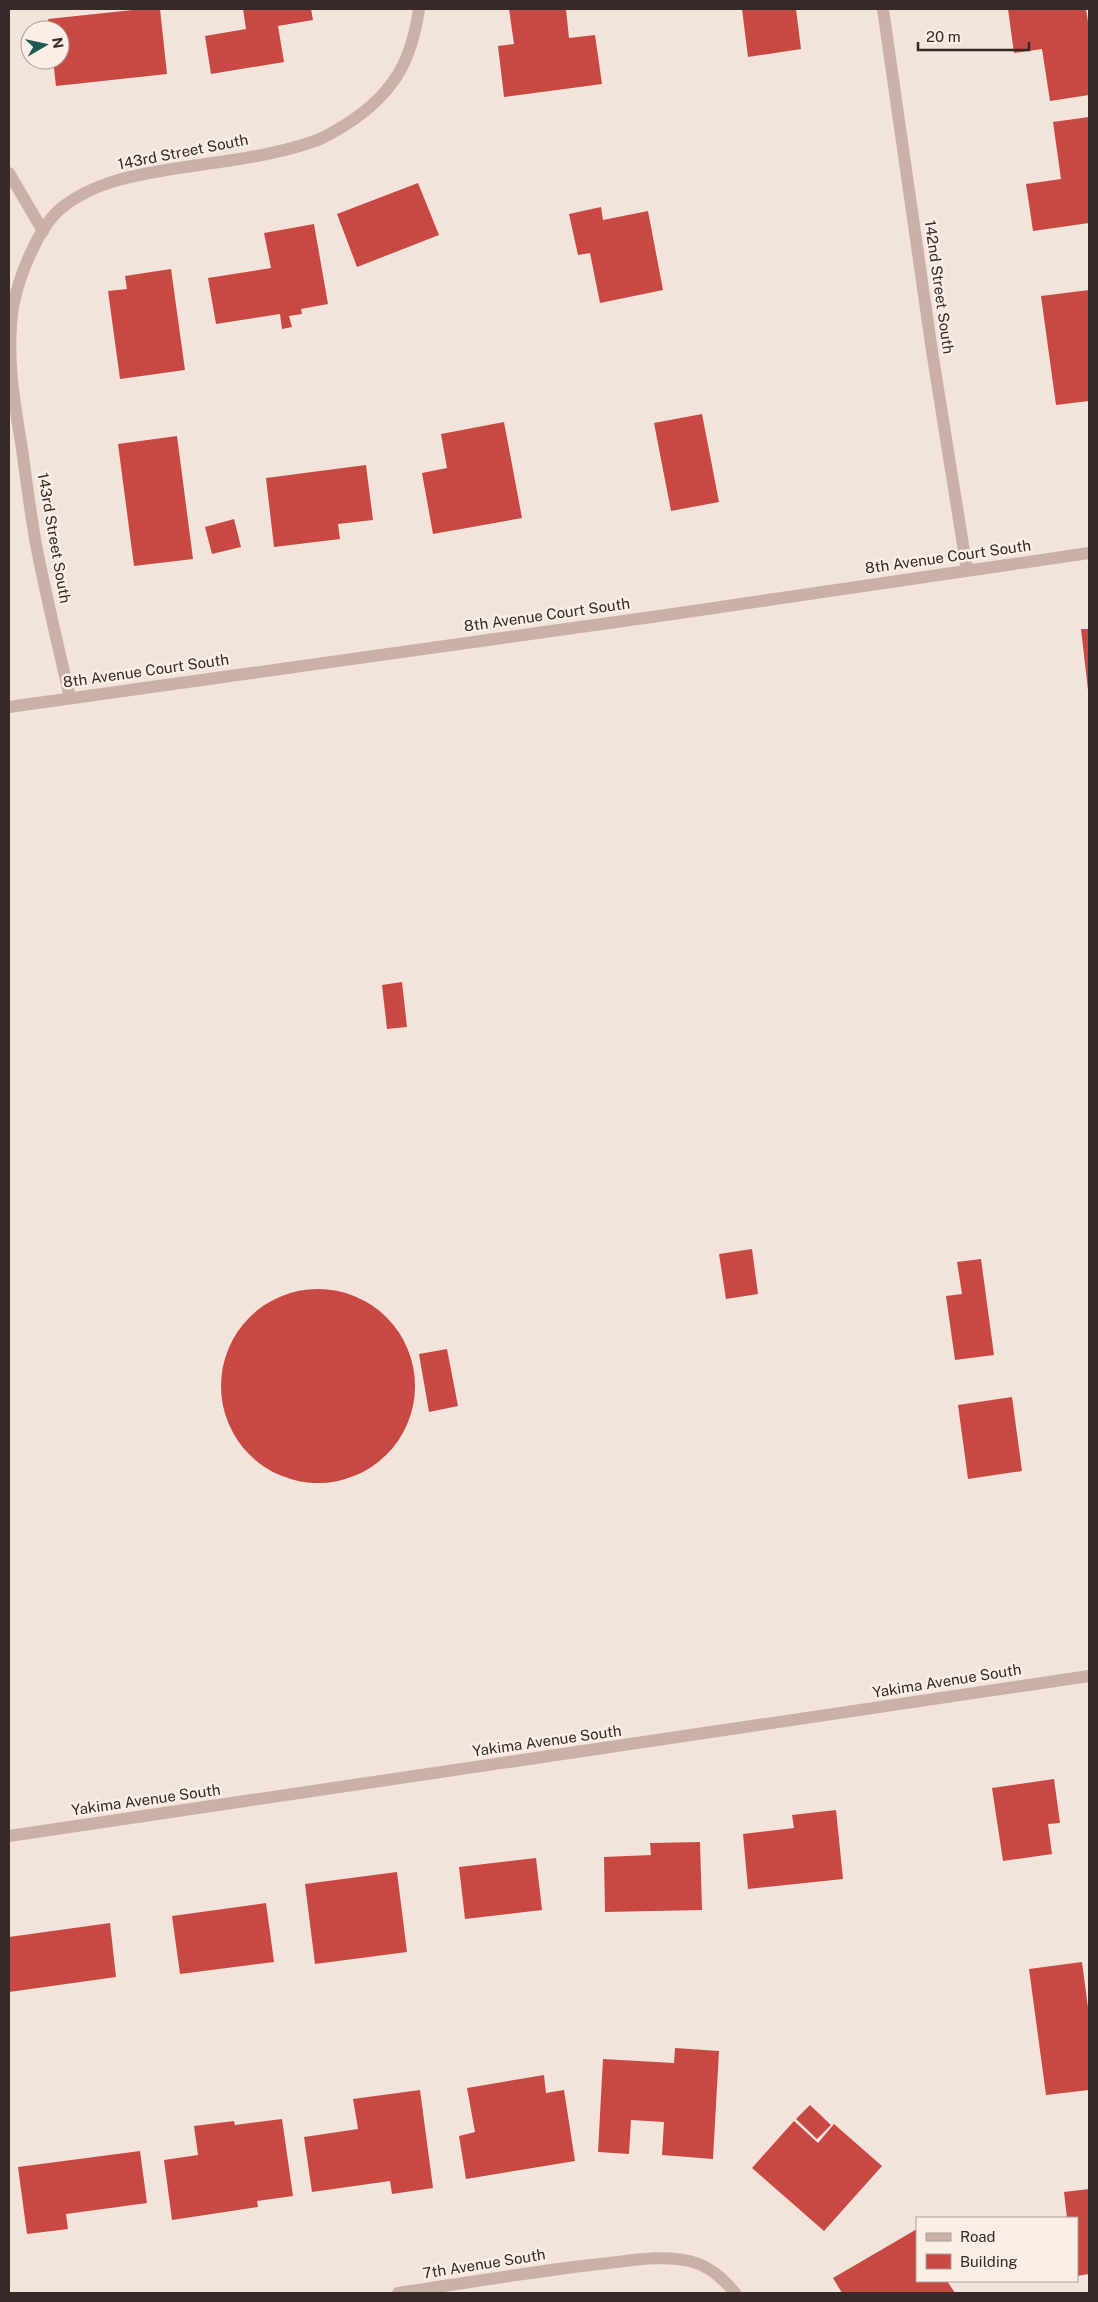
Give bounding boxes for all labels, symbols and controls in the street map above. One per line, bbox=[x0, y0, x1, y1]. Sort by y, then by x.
north arrow bbox=[20, 20, 70, 70]
scale bar bbox=[918, 20, 1029, 52]
text: 20 m bbox=[926, 28, 961, 45]
text: N bbox=[49, 36, 67, 50]
street label: 143rd Street South bbox=[116, 131, 250, 172]
street label: 142nd Street South bbox=[922, 219, 957, 355]
street label: 143rd Street South bbox=[35, 471, 74, 605]
street label: 8th Avenue Court South bbox=[864, 536, 1032, 577]
street label: 8th Avenue Court South bbox=[463, 594, 631, 635]
street label: 8th Avenue Court South bbox=[62, 650, 230, 691]
street label: Yakima Avenue South bbox=[871, 1660, 1022, 1701]
street label: Yakima Avenue South bbox=[471, 1722, 623, 1759]
street label: Yakima Avenue South bbox=[70, 1781, 222, 1818]
legend bbox=[916, 2217, 1078, 2282]
text: Road bbox=[960, 2228, 996, 2245]
street label: 7th Avenue South bbox=[421, 2245, 546, 2282]
text: Building bbox=[960, 2253, 1018, 2270]

